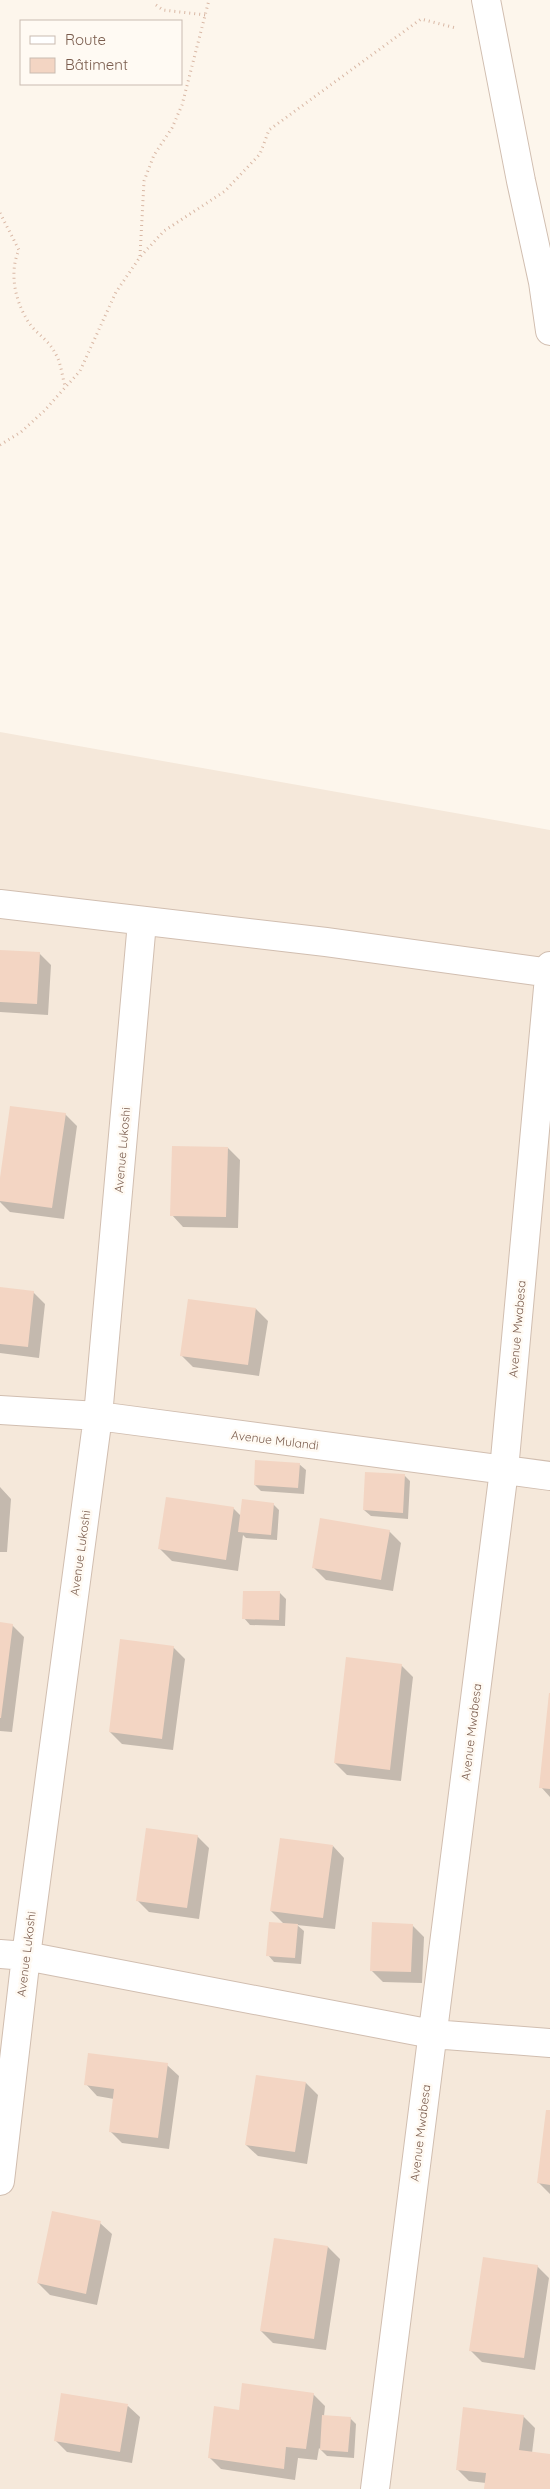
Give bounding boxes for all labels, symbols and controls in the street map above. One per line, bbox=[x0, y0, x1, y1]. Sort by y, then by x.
legend bbox=[20, 20, 182, 85]
text: Route bbox=[65, 30, 106, 49]
text: Bâtiment bbox=[65, 55, 128, 74]
street label: Avenue Lukoshi bbox=[111, 1107, 133, 1193]
street label: Avenue Mwabesa bbox=[505, 1280, 529, 1378]
street label: Avenue Mulandi bbox=[230, 1427, 320, 1453]
street label: Avenue Lukoshi bbox=[67, 1509, 93, 1597]
street label: Avenue Mwabesa bbox=[458, 1683, 484, 1781]
street label: Avenue Lukoshi bbox=[13, 1910, 39, 1998]
street label: Avenue Mwabesa bbox=[407, 2084, 433, 2182]

